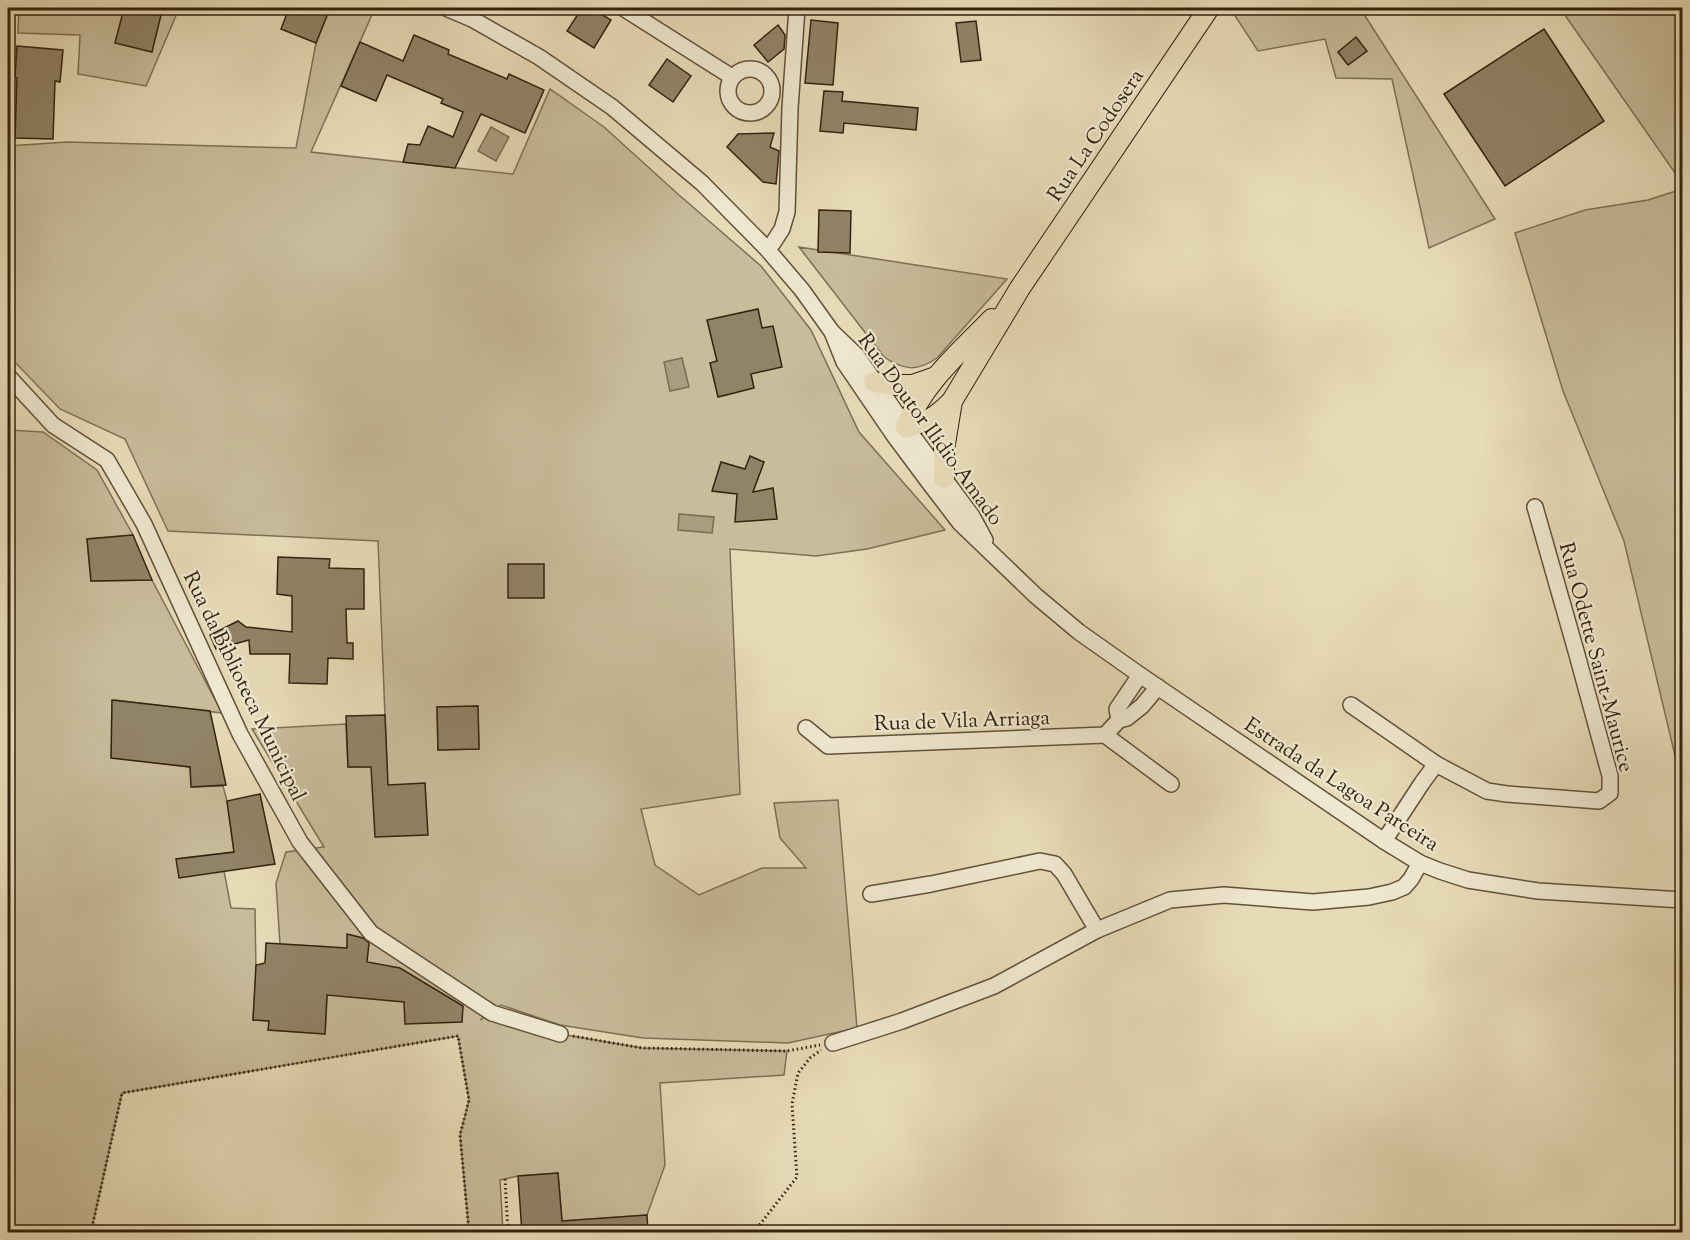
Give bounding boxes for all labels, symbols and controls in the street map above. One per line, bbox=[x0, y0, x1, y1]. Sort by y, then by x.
street label: Rua La Codosera bbox=[1041, 64, 1152, 208]
street label: Rua Doutor Ilídio Amado bbox=[849, 328, 1009, 533]
street label: Rua Odette Saint-Maurice bbox=[1550, 539, 1640, 776]
street label: Rua da Biblioteca Municipal bbox=[174, 567, 312, 807]
street label: Rua de Vila Arriaga bbox=[874, 704, 1051, 740]
street label: Estrada da Lagoa Parceira bbox=[1238, 711, 1444, 860]

